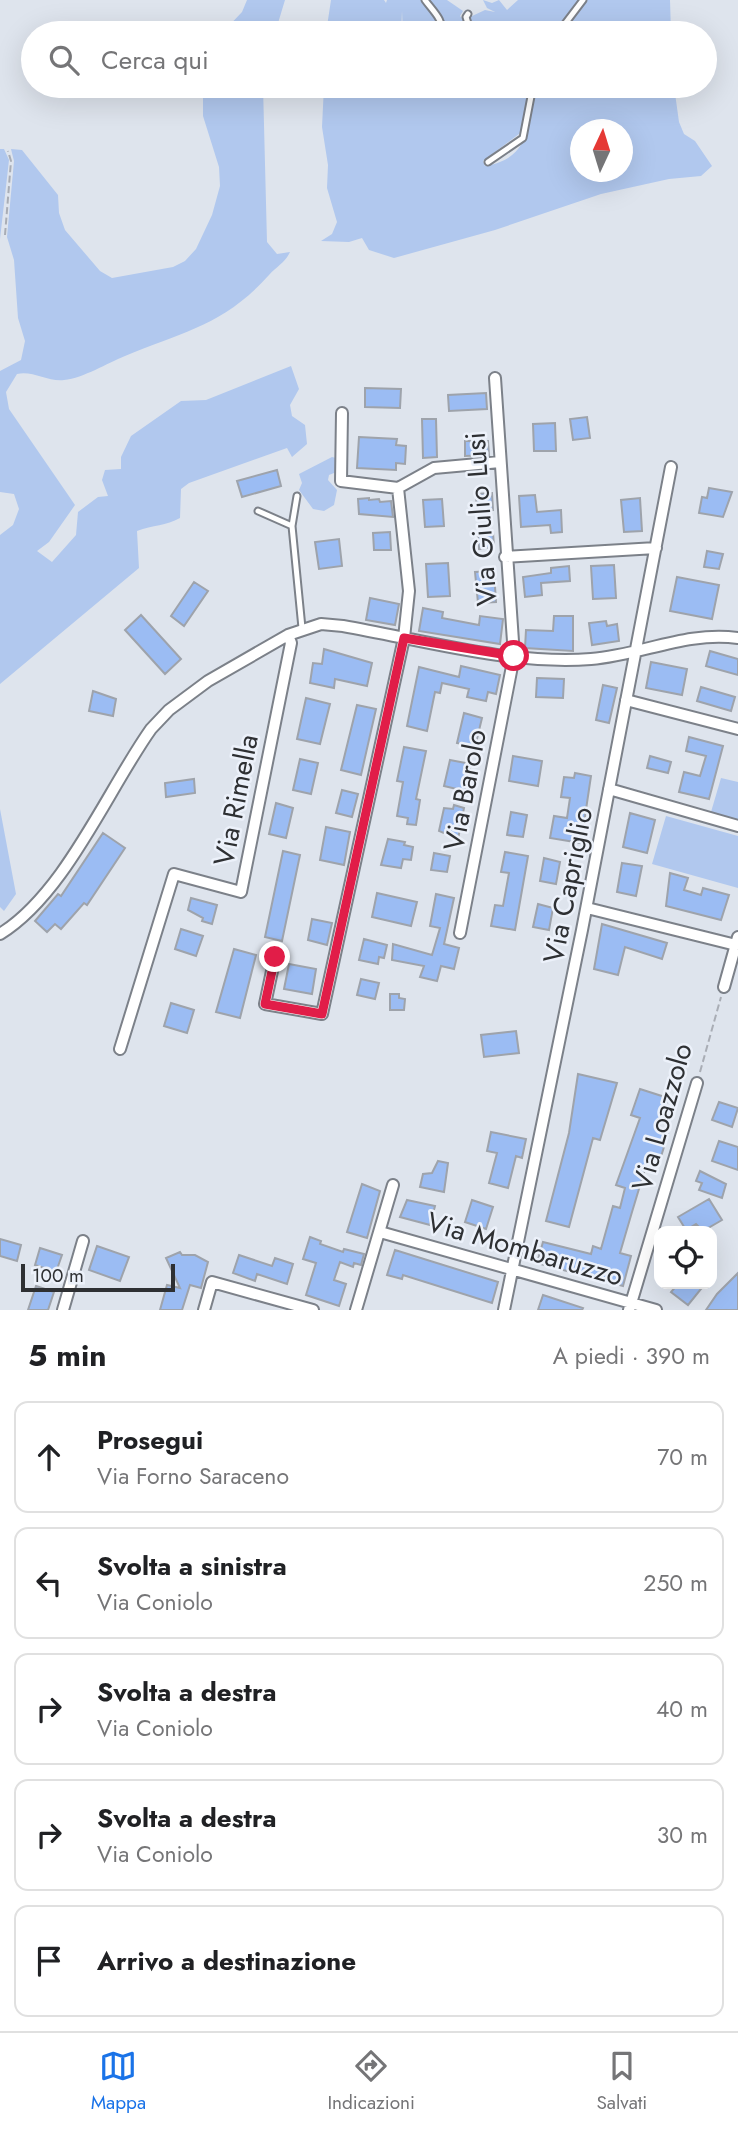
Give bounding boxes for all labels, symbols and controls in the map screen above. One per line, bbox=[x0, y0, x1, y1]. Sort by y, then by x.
search box bbox=[21, 21, 717, 98]
icon: search bbox=[45, 41, 83, 79]
text: Cerca qui bbox=[101, 41, 209, 79]
north arrow bbox=[570, 119, 633, 182]
street label: Via Giulio Lusi bbox=[454, 431, 508, 607]
route start bbox=[498, 640, 529, 671]
street label: Via Barolo bbox=[433, 726, 497, 854]
street label: Via Rimella bbox=[203, 731, 269, 869]
street label: Via Capriglio bbox=[533, 803, 603, 967]
route end bbox=[259, 941, 290, 972]
street label: Via Loazzolo bbox=[621, 1038, 703, 1196]
street label: Via Mombaruzzo bbox=[422, 1201, 628, 1297]
map controls bbox=[654, 1226, 717, 1289]
button: locate bbox=[654, 1226, 717, 1289]
scale bar bbox=[21, 1261, 175, 1293]
text: 100 m bbox=[32, 1262, 84, 1289]
text: 5 min bbox=[28, 1334, 106, 1377]
text: A piedi · 390 m bbox=[553, 1339, 710, 1373]
text: Prosegui bbox=[97, 1421, 203, 1459]
icon: ahead bbox=[30, 1438, 68, 1476]
text: 70 m bbox=[657, 1440, 708, 1474]
text: Via Forno Saraceno bbox=[97, 1459, 289, 1493]
text: Svolta a sinistra bbox=[97, 1547, 287, 1585]
icon: left bbox=[30, 1564, 68, 1602]
text: 250 m bbox=[643, 1566, 708, 1600]
text: Via Coniolo bbox=[97, 1585, 213, 1619]
text: Svolta a destra bbox=[97, 1673, 277, 1711]
icon: right bbox=[30, 1690, 68, 1728]
text: 40 m bbox=[656, 1692, 708, 1726]
text: Via Coniolo bbox=[97, 1711, 213, 1745]
text: Svolta a destra bbox=[97, 1799, 277, 1837]
icon: right bbox=[30, 1816, 68, 1854]
text: 30 m bbox=[657, 1818, 708, 1852]
text: Via Coniolo bbox=[97, 1837, 213, 1871]
icon: arrive bbox=[30, 1942, 68, 1980]
text: Arrivo a destinazione bbox=[97, 1942, 356, 1980]
tab: Mappa bbox=[91, 2047, 146, 2116]
tab: Indicazioni bbox=[327, 2047, 415, 2116]
tab: Salvati bbox=[596, 2047, 647, 2116]

